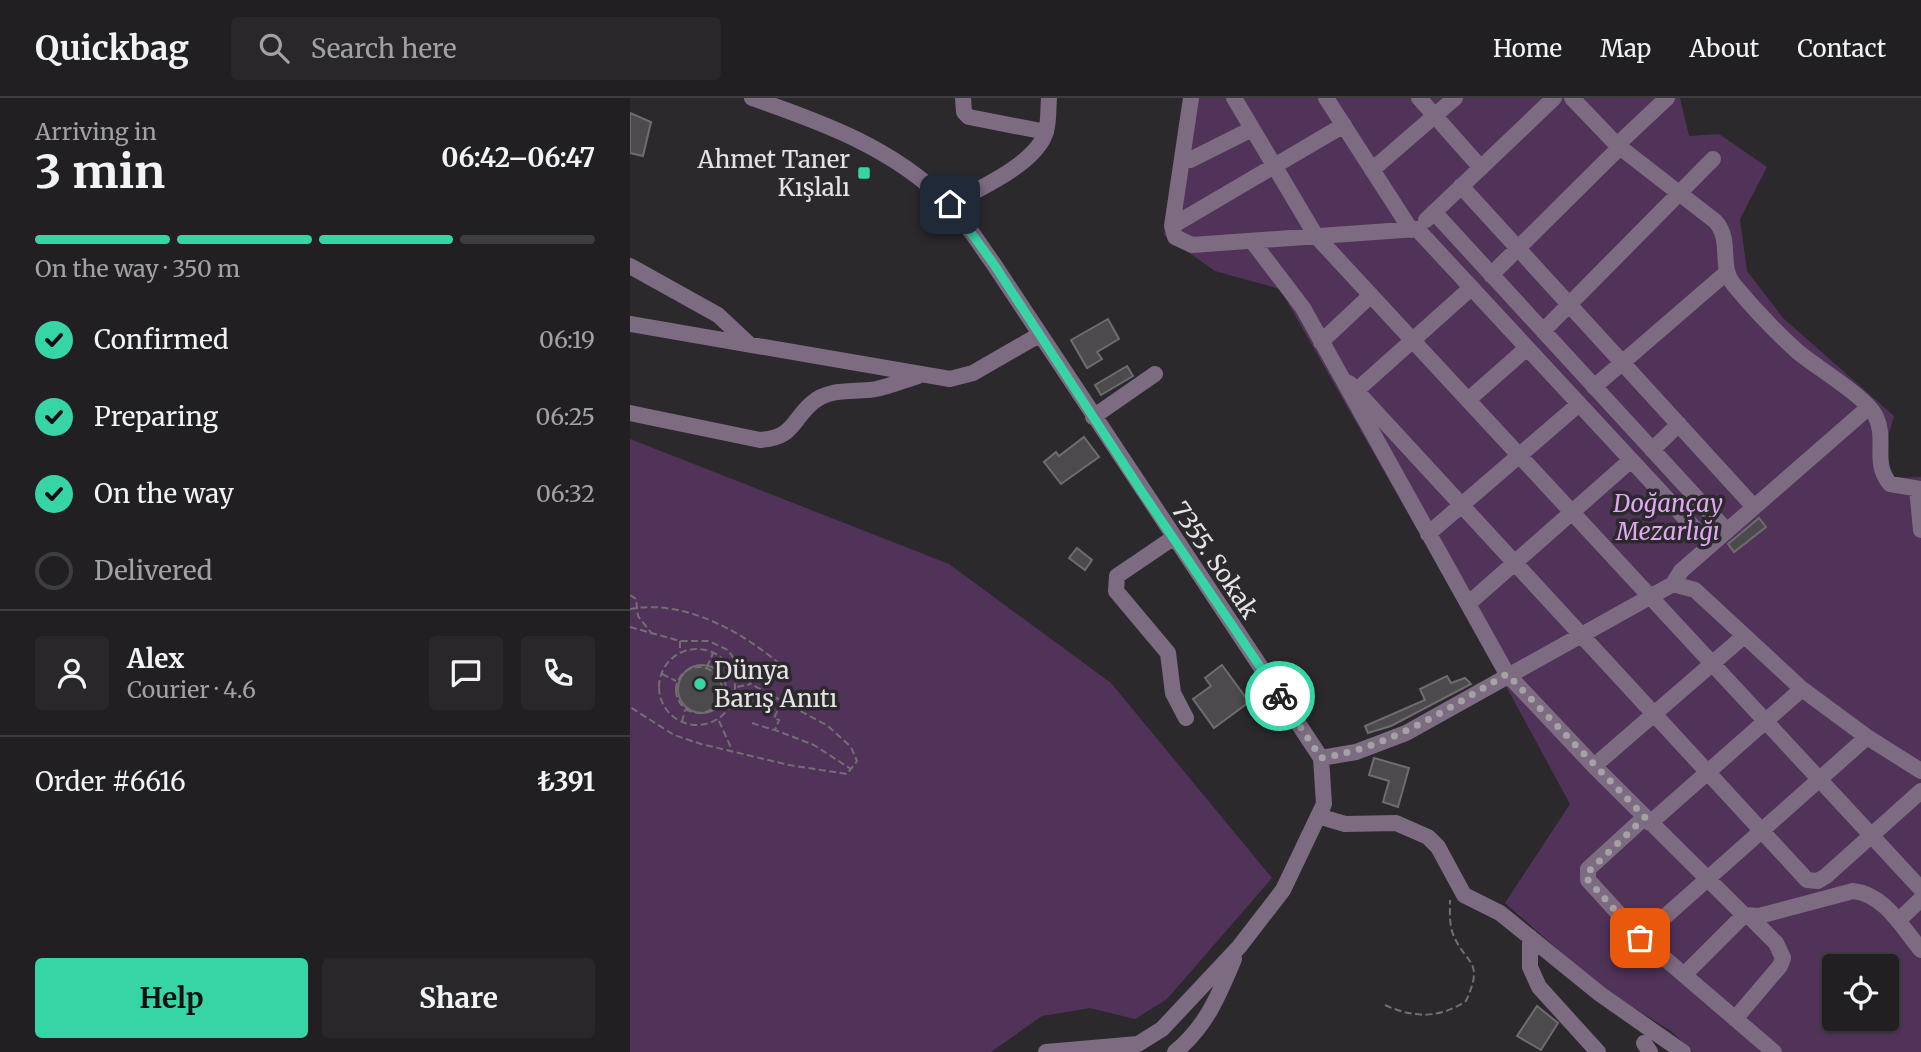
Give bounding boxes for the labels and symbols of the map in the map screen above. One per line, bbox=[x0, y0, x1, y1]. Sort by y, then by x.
place label: Ahmet Taner Kışlalı bbox=[696, 144, 850, 203]
marker: Ahmet Taner Kışlalı bbox=[856, 165, 872, 181]
pin bbox=[920, 174, 980, 234]
park label: Doğançay Mezarlığı bbox=[1612, 488, 1723, 547]
street label: 7355. Sokak bbox=[1165, 496, 1266, 625]
place label: Dünya Barış Anıtı bbox=[714, 655, 838, 714]
courier bbox=[1245, 661, 1315, 731]
marker: Dünya Barış Anıtı bbox=[692, 676, 708, 692]
pin bbox=[1610, 908, 1670, 968]

